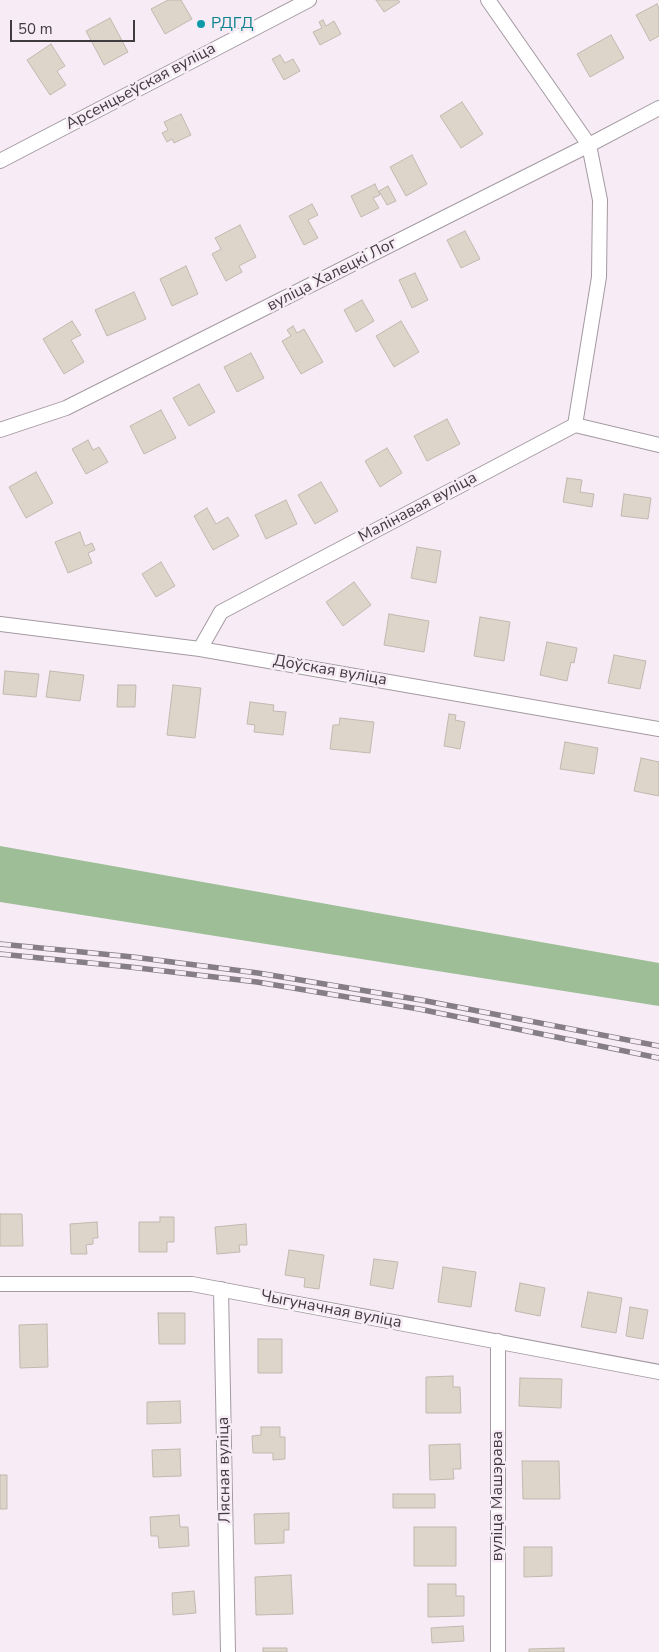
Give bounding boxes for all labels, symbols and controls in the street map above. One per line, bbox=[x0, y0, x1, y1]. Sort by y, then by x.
scale bar bbox=[12, 10, 138, 42]
place label: РДГД bbox=[211, 14, 253, 34]
marker: РДГД bbox=[195, 18, 207, 30]
text: 50 m bbox=[18, 19, 53, 39]
street label: Арсенцьеўская вуліца bbox=[63, 39, 219, 135]
street label: вуліца Халецкі Лог bbox=[264, 234, 400, 316]
street label: Малінавая вуліца bbox=[355, 469, 481, 547]
street label: Доўская вуліца bbox=[272, 652, 388, 690]
street label: Чыгуначная вуліца bbox=[259, 1287, 403, 1333]
street label: Лясная вуліца bbox=[214, 1416, 236, 1524]
street label: вуліца Машэрава bbox=[488, 1431, 508, 1561]

